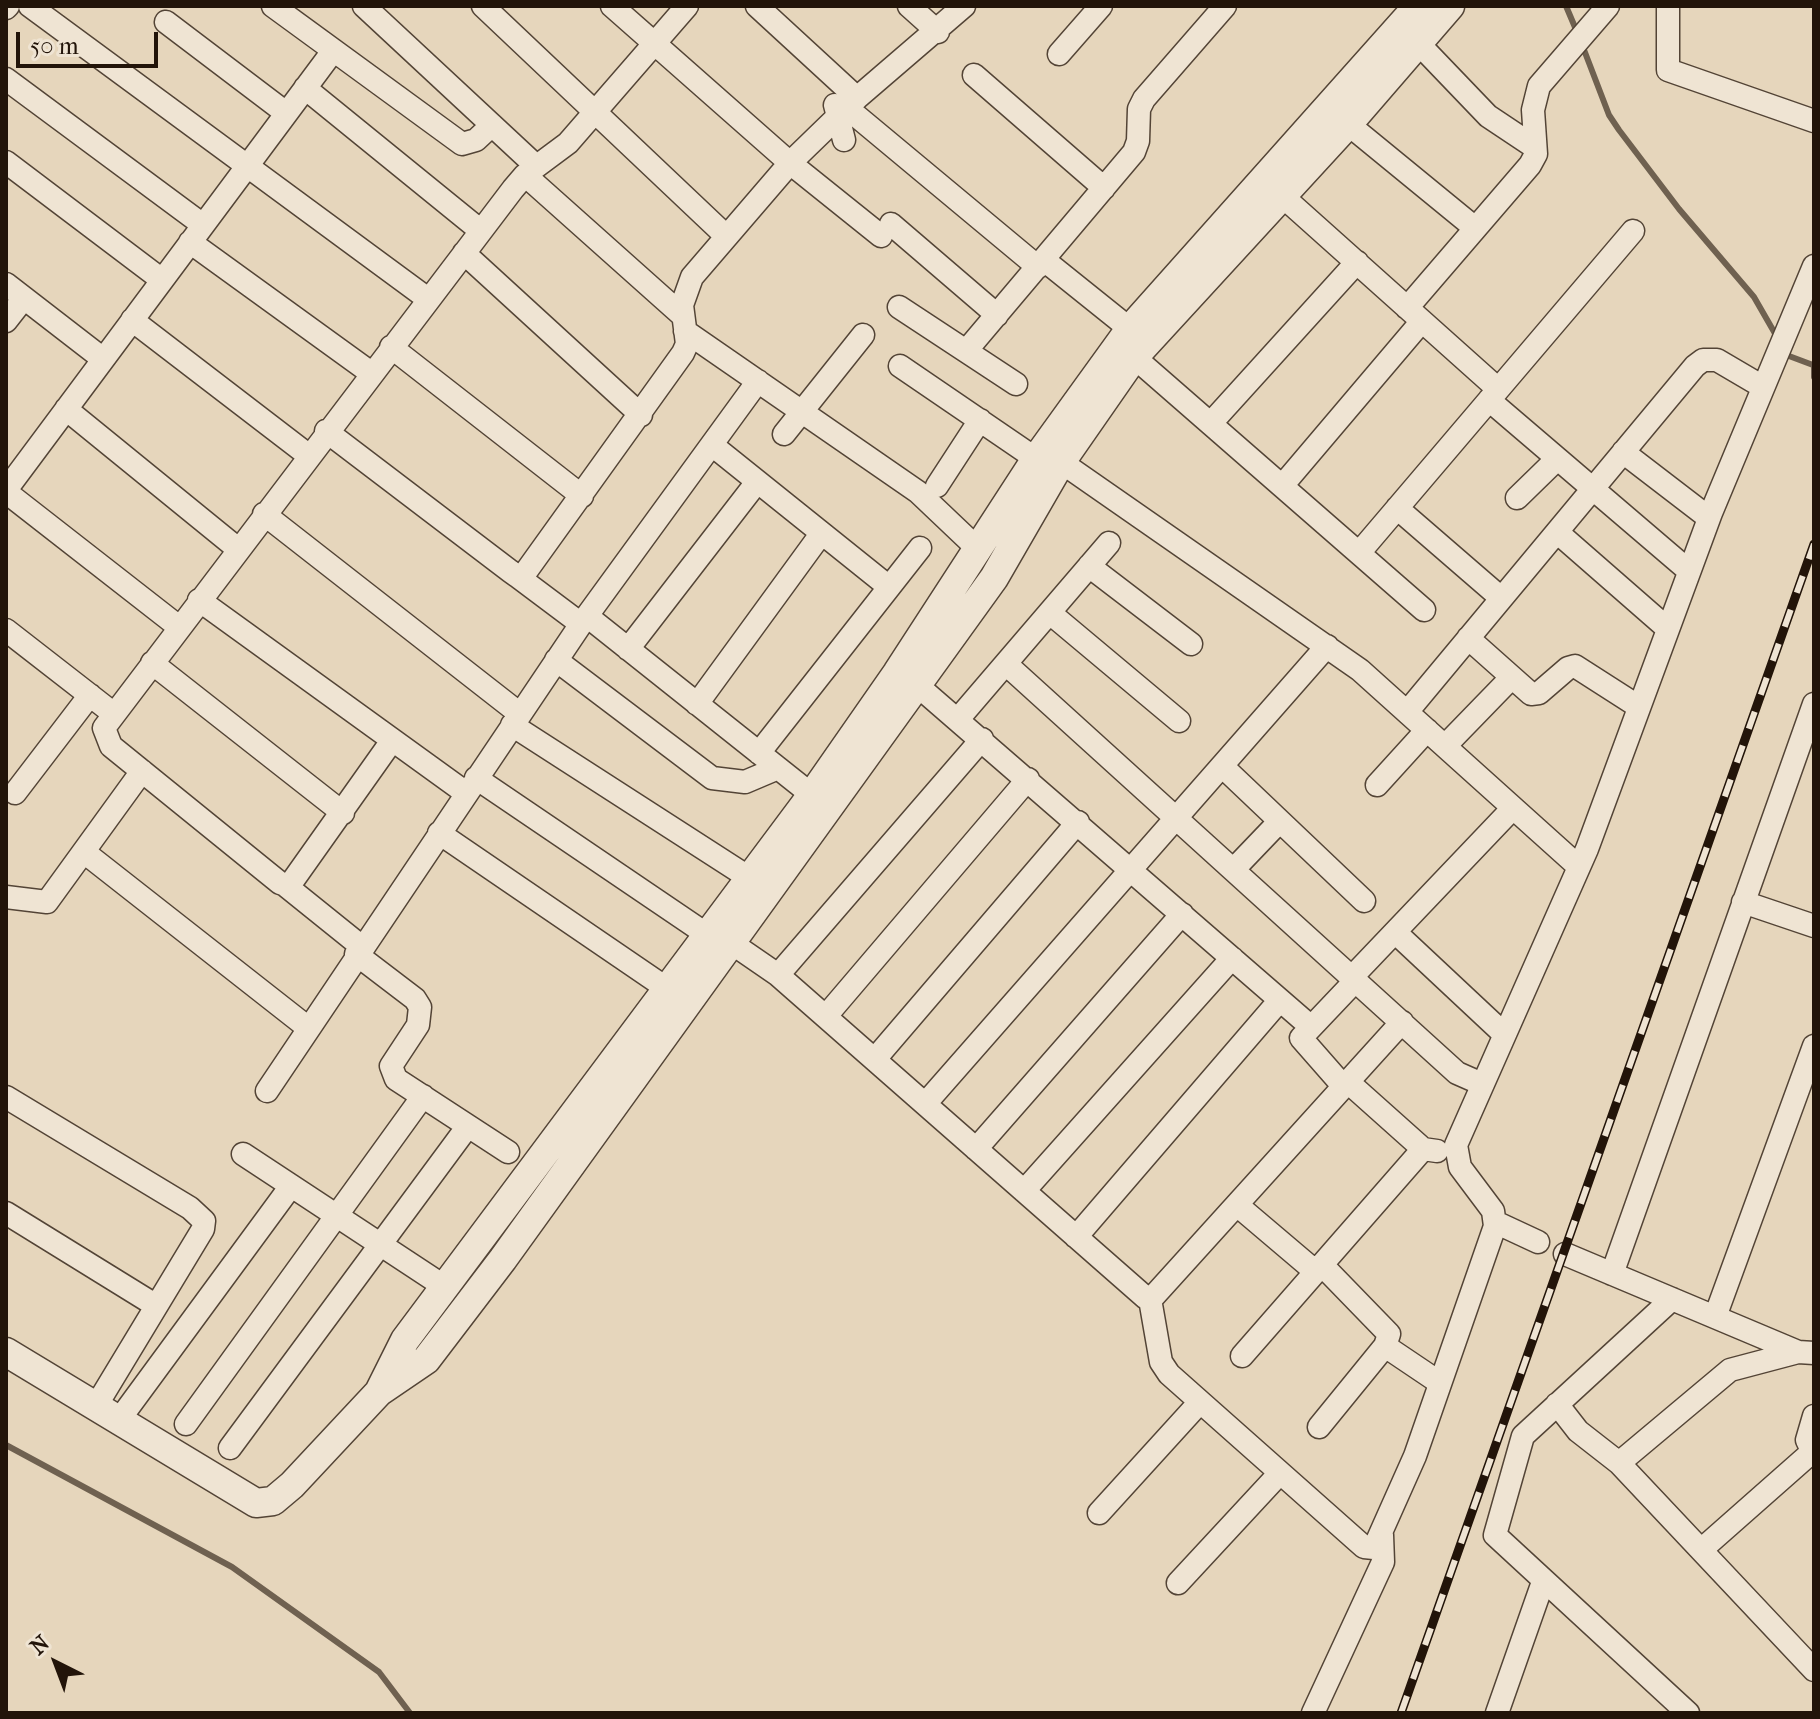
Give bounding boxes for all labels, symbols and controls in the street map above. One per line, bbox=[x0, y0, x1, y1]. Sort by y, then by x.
scale bar bbox=[20, 16, 162, 66]
text: 50 m bbox=[30, 32, 79, 60]
north arrow bbox=[16, 1623, 96, 1703]
text: N bbox=[25, 1630, 55, 1660]

